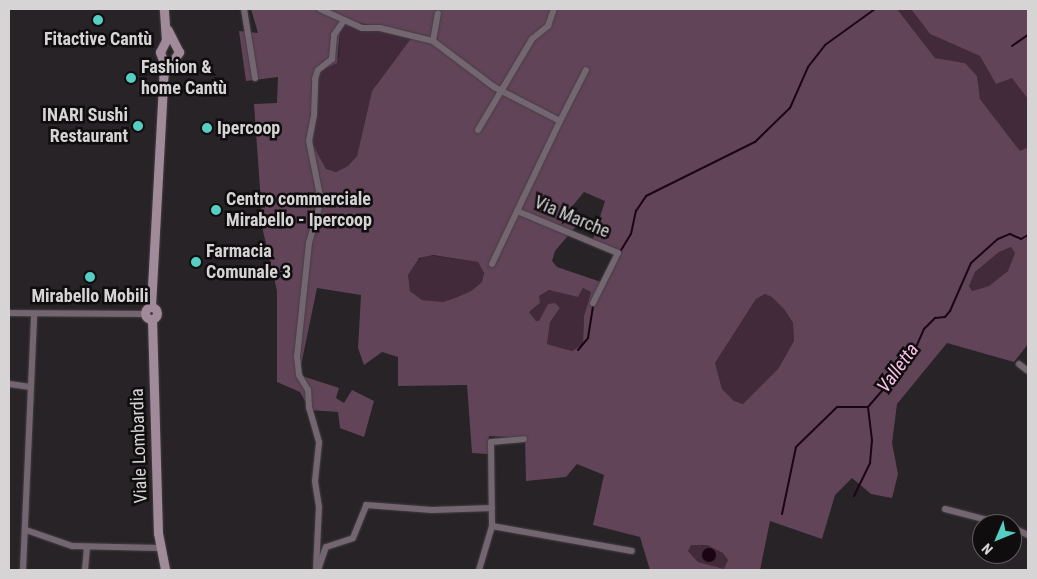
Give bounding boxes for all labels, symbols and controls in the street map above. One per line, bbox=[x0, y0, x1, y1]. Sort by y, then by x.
marker: Fitactive Cantù bbox=[92, 14, 104, 26]
place label: Fitactive Cantù bbox=[44, 28, 152, 50]
place label: Fashion & home Cantù bbox=[141, 57, 227, 100]
marker: Fashion & home Cantù bbox=[125, 72, 137, 84]
place label: INARI Sushi Restaurant bbox=[42, 105, 128, 148]
place label: Ipercoop bbox=[217, 117, 280, 139]
marker: INARI Sushi Restaurant bbox=[132, 120, 144, 132]
marker: Ipercoop bbox=[201, 122, 213, 134]
place label: Centro commerciale Mirabello - Ipercoop bbox=[226, 189, 372, 232]
street label: Via Marche bbox=[531, 191, 613, 243]
marker: Centro commerciale Mirabello - Ipercoop bbox=[210, 204, 222, 216]
place label: Farmacia Comunale 3 bbox=[206, 241, 291, 284]
marker: Farmacia Comunale 3 bbox=[190, 256, 202, 268]
marker: Mirabello Mobili bbox=[84, 271, 96, 283]
place label: Mirabello Mobili bbox=[31, 285, 149, 307]
water label: Valletta bbox=[872, 339, 924, 397]
street label: Viale Lombardia bbox=[126, 388, 152, 504]
north arrow bbox=[972, 514, 1022, 564]
text: N bbox=[978, 540, 996, 558]

